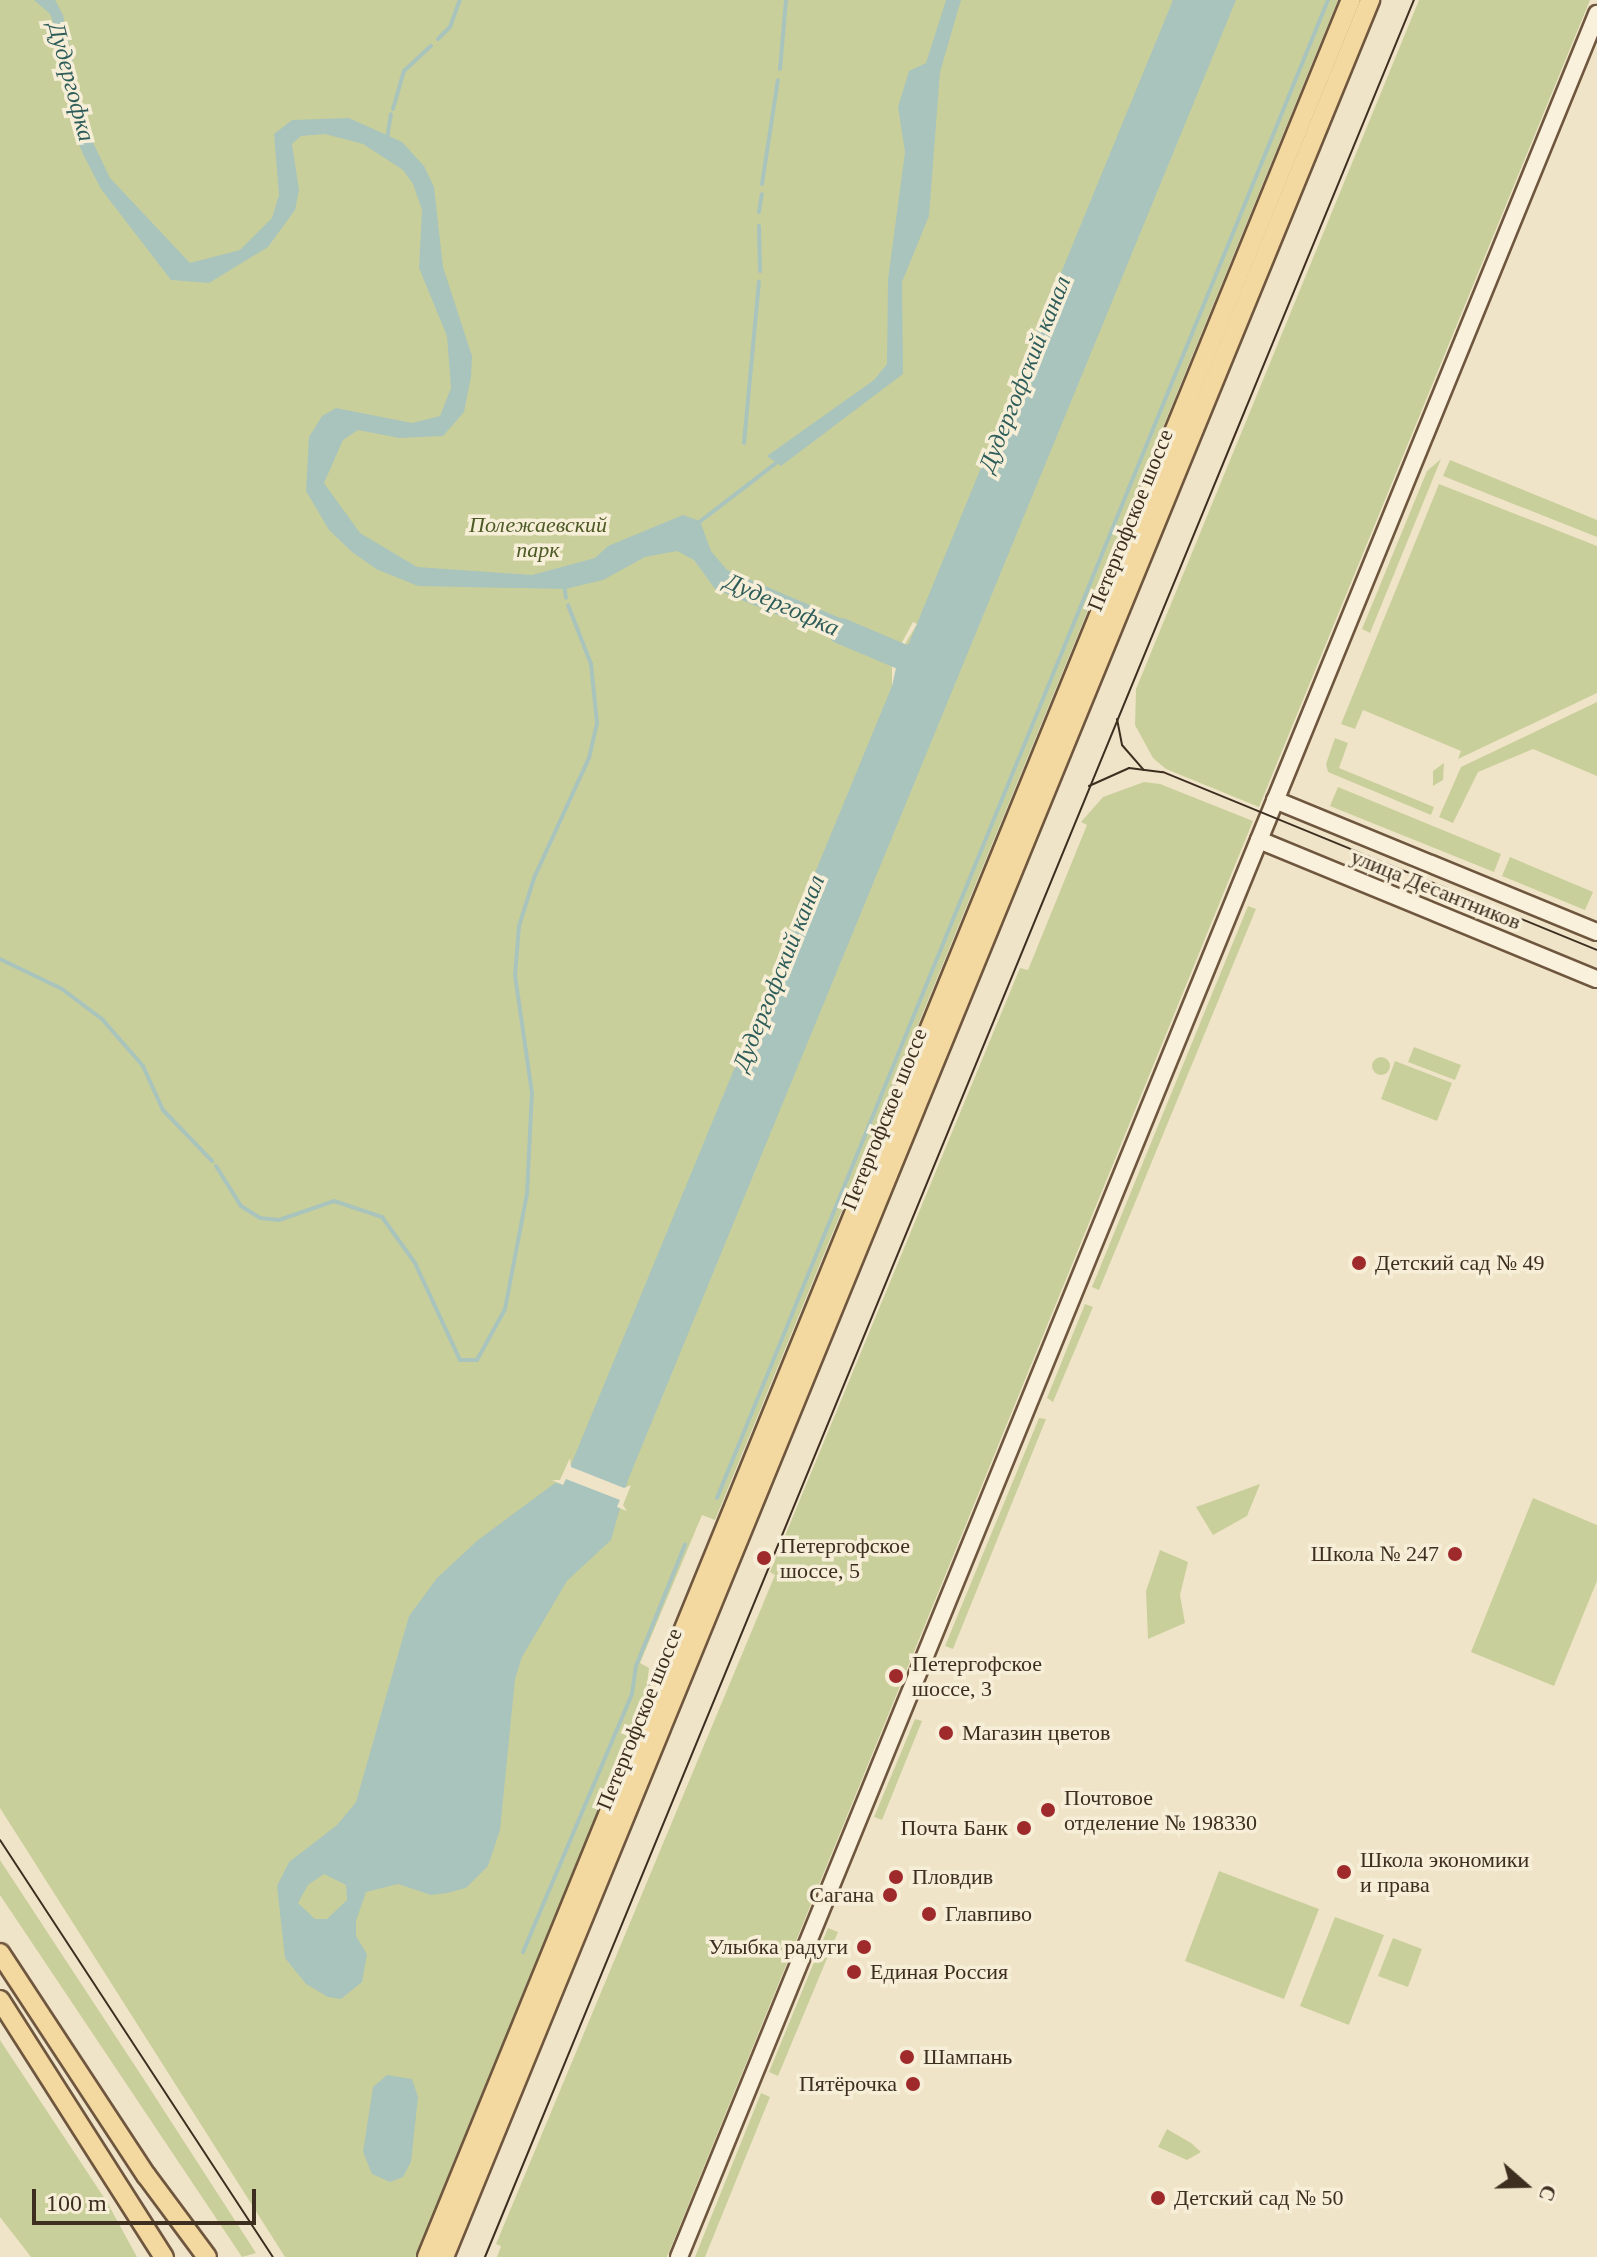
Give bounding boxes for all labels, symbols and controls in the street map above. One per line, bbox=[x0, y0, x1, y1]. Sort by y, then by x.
water label: Дудергофка bbox=[41, 19, 101, 145]
water label: Дудергофский канал bbox=[973, 272, 1077, 476]
street label: Петергофское шоссе bbox=[1081, 425, 1179, 615]
park label: Полежаевский парк bbox=[469, 511, 607, 562]
water label: Дудергофка bbox=[720, 567, 844, 643]
street label: улица Десантников bbox=[1347, 843, 1525, 935]
water label: Дудергофский канал bbox=[727, 871, 831, 1075]
street label: Петергофское шоссе bbox=[835, 1024, 933, 1214]
place label: Детский сад № 49 bbox=[1375, 1250, 1544, 1276]
marker: Детский сад № 49 bbox=[1350, 1254, 1368, 1272]
place label: Петергофское шоссе, 5 bbox=[780, 1532, 910, 1584]
place label: Школа № 247 bbox=[1311, 1541, 1439, 1567]
marker: Школа № 247 bbox=[1446, 1545, 1464, 1563]
marker: Петергофское шоссе, 5 bbox=[755, 1549, 773, 1567]
street label: Петергофское шоссе bbox=[590, 1624, 688, 1814]
place label: Петергофское шоссе, 3 bbox=[912, 1650, 1042, 1702]
marker: Петергофское шоссе, 3 bbox=[887, 1667, 905, 1685]
place label: Магазин цветов bbox=[962, 1720, 1110, 1746]
marker: Магазин цветов bbox=[937, 1724, 955, 1742]
place label: Почтовое отделение № 198330 bbox=[1064, 1784, 1257, 1836]
marker: Почтовое отделение № 198330 bbox=[1039, 1801, 1057, 1819]
place label: Почта Банк bbox=[901, 1815, 1008, 1841]
marker: Почта Банк bbox=[1015, 1819, 1033, 1837]
place label: Школа экономики и права bbox=[1360, 1846, 1529, 1898]
marker: Школа экономики и права bbox=[1335, 1863, 1353, 1881]
place label: Пловдив bbox=[912, 1864, 993, 1890]
marker: Пловдив bbox=[887, 1868, 905, 1886]
place label: Сагана bbox=[809, 1882, 874, 1908]
marker: Сагана bbox=[881, 1886, 899, 1904]
place label: Главпиво bbox=[945, 1901, 1032, 1927]
marker: Главпиво bbox=[920, 1905, 938, 1923]
place label: Улыбка радуги bbox=[709, 1934, 848, 1960]
marker: Улыбка радуги bbox=[855, 1938, 873, 1956]
place label: Единая Россия bbox=[870, 1959, 1008, 1985]
marker: Единая Россия bbox=[845, 1963, 863, 1981]
place label: Шампань bbox=[923, 2044, 1012, 2070]
marker: Шампань bbox=[898, 2048, 916, 2066]
place label: Пятёрочка bbox=[799, 2071, 897, 2097]
marker: Пятёрочка bbox=[904, 2075, 922, 2093]
north arrow bbox=[1485, 2145, 1565, 2225]
scale bar bbox=[36, 2173, 260, 2223]
text: С bbox=[1534, 2182, 1562, 2205]
place label: Детский сад № 50 bbox=[1174, 2185, 1343, 2211]
marker: Детский сад № 50 bbox=[1149, 2189, 1167, 2207]
text: 100 m bbox=[46, 2190, 107, 2216]

